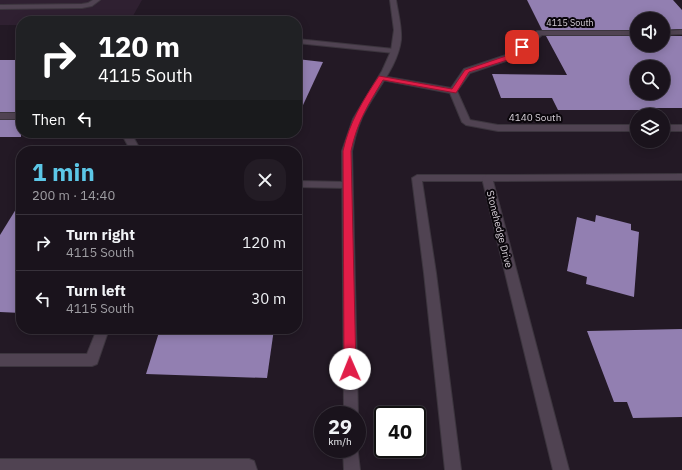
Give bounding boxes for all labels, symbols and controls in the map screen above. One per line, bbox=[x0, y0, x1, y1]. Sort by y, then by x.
map controls bbox=[630, 12, 670, 148]
button: sound bbox=[630, 12, 670, 52]
street label: 4115 South bbox=[546, 17, 594, 28]
text: 120 m bbox=[98, 28, 180, 65]
pin bbox=[505, 30, 539, 64]
icon: right bbox=[32, 32, 84, 84]
icon: arrive bbox=[511, 36, 533, 58]
button: search bbox=[630, 60, 670, 100]
text: 4115 South bbox=[98, 64, 193, 87]
icon: left bbox=[74, 108, 96, 130]
button: layers bbox=[630, 108, 670, 148]
text: Then bbox=[32, 110, 66, 129]
street label: 4140 South bbox=[509, 111, 561, 124]
text: 1 min bbox=[32, 156, 95, 188]
button: close bbox=[244, 159, 286, 201]
text: 200 m · 14:40 bbox=[32, 187, 115, 204]
street label: Stonehedge Drive bbox=[484, 189, 516, 270]
text: Turn right bbox=[66, 225, 135, 244]
icon: right bbox=[32, 232, 54, 254]
text: 120 m bbox=[242, 233, 286, 252]
text: 4115 South bbox=[66, 244, 134, 261]
text: Turn left bbox=[66, 281, 126, 300]
icon: left bbox=[32, 288, 54, 310]
text: 30 m bbox=[251, 289, 286, 308]
text: 4115 South bbox=[66, 300, 134, 317]
position arrow bbox=[329, 348, 371, 390]
speed limit sign: 40 bbox=[374, 406, 426, 458]
text: 29 bbox=[328, 413, 352, 440]
text: km/h bbox=[328, 435, 352, 448]

